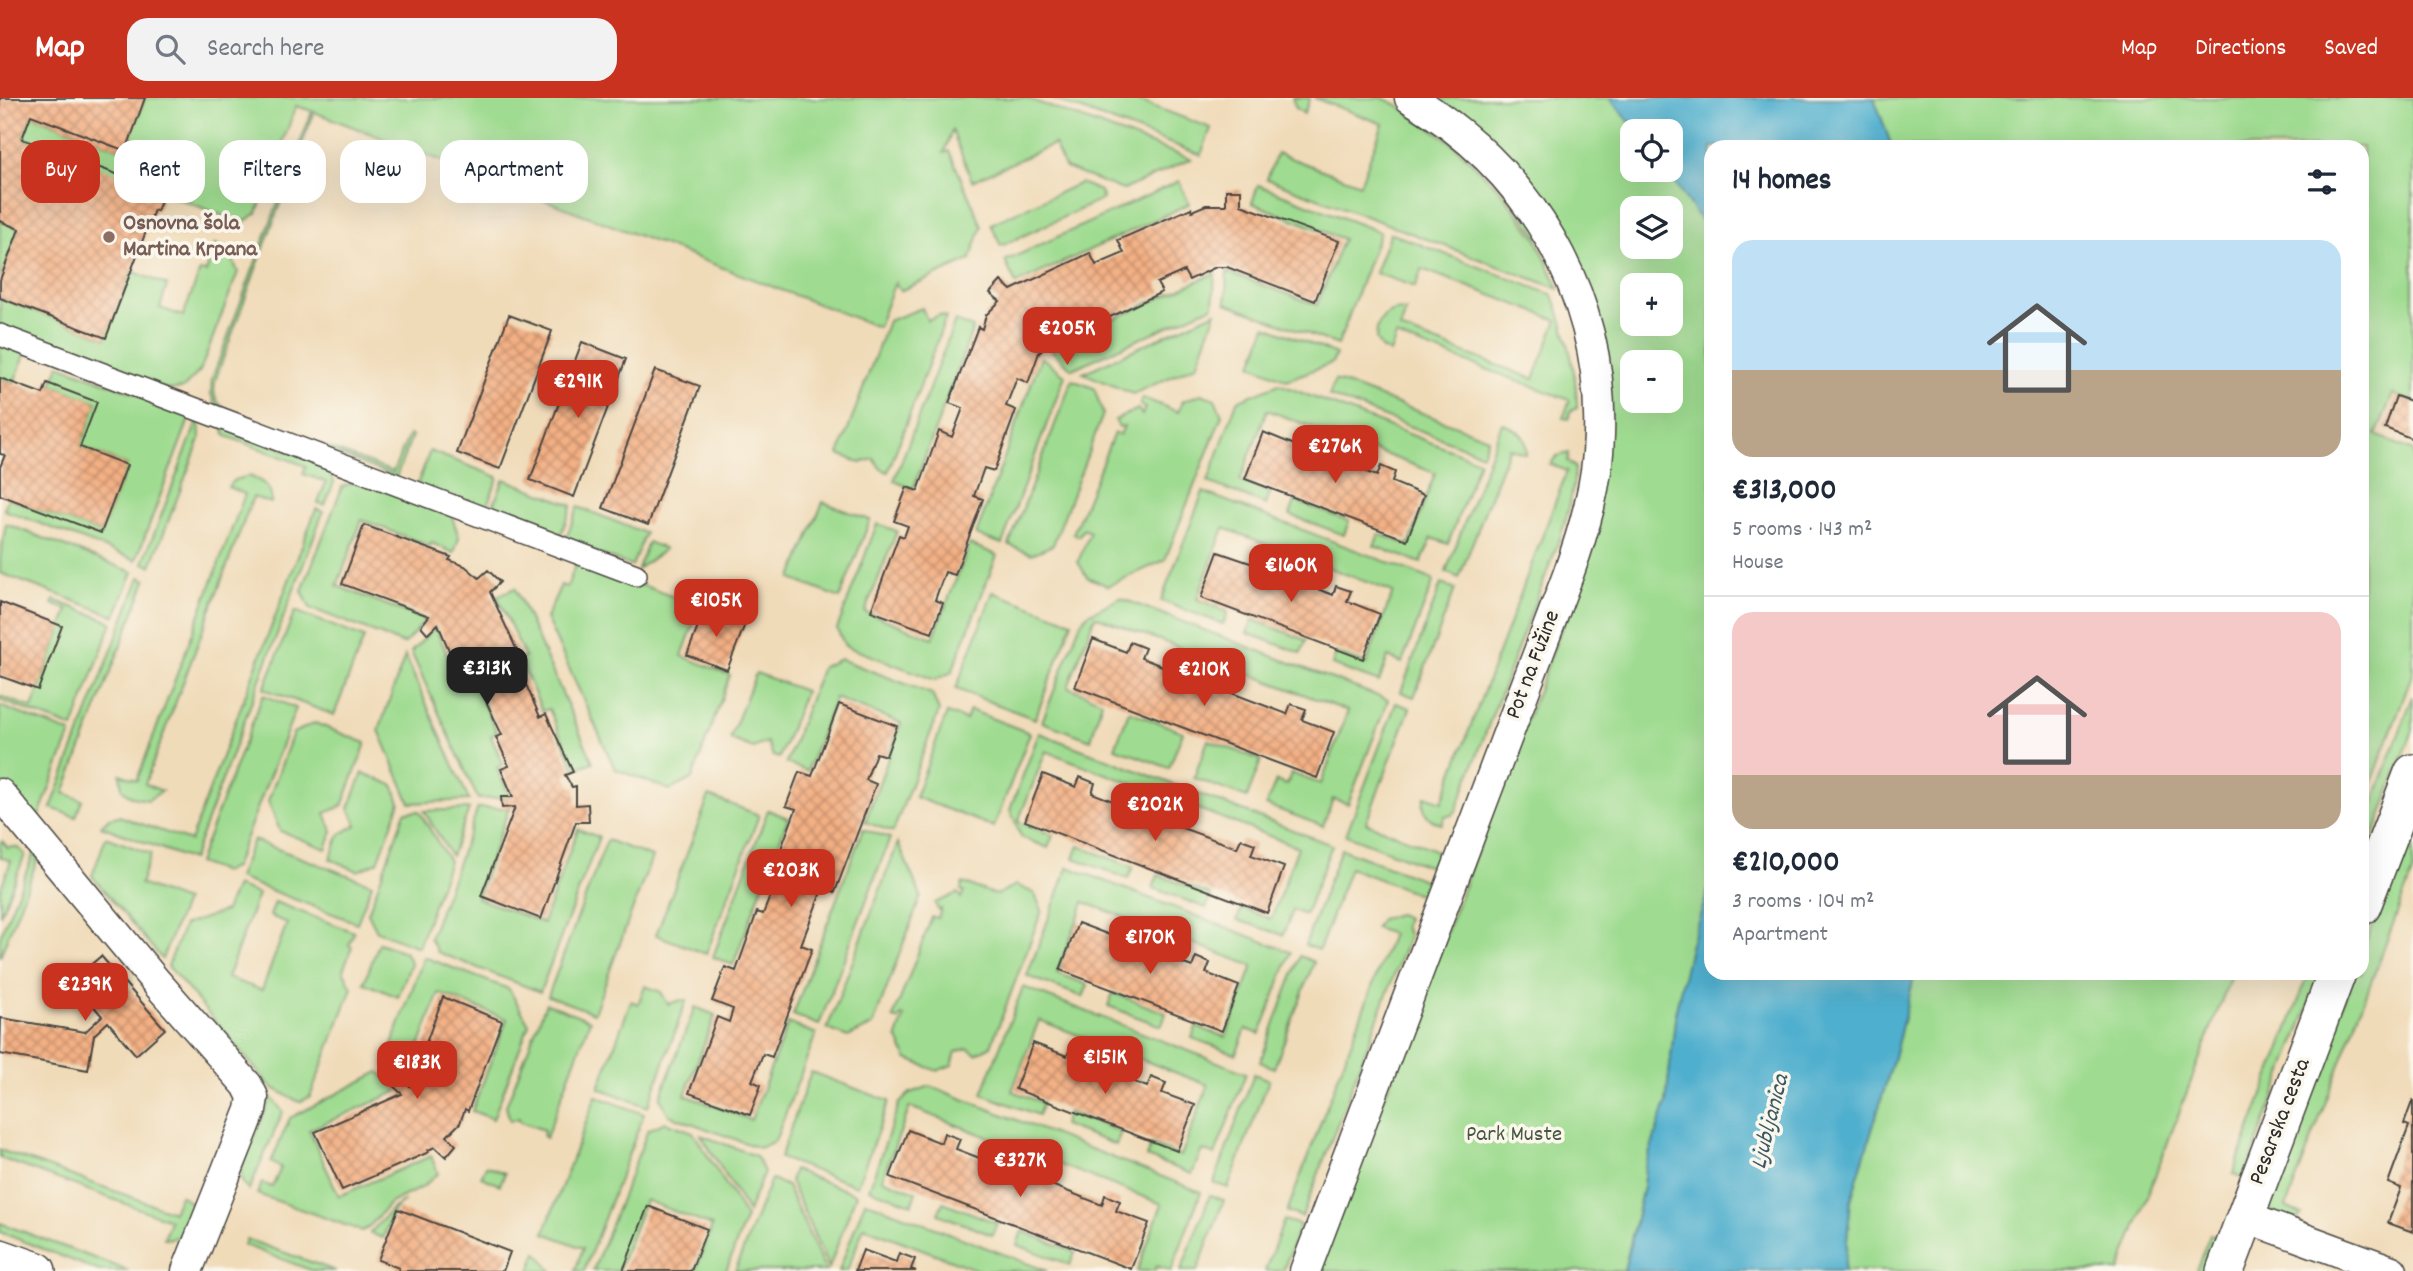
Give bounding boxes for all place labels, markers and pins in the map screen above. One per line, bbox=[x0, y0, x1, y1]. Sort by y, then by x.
place label: Osnovna šola Martina Krpana bbox=[123, 208, 258, 267]
marker: Osnovna šola Martina Krpana bbox=[101, 229, 117, 245]
pin: €205K bbox=[1018, 308, 1116, 367]
pin: €291K bbox=[529, 360, 627, 420]
pin: €276K bbox=[1286, 426, 1384, 485]
pin: €160K bbox=[1242, 545, 1340, 604]
pin: €105K bbox=[667, 580, 765, 639]
pin: €313K bbox=[438, 648, 536, 707]
pin: €210K bbox=[1155, 648, 1253, 708]
pin: €202K bbox=[1106, 784, 1204, 843]
pin: €203K bbox=[742, 850, 840, 909]
pin: €170K bbox=[1101, 916, 1199, 976]
pin: €239K bbox=[36, 964, 134, 1023]
pin: €151K bbox=[1056, 1037, 1154, 1096]
pin: €183K bbox=[368, 1042, 466, 1101]
pin: €327K bbox=[971, 1140, 1069, 1199]

